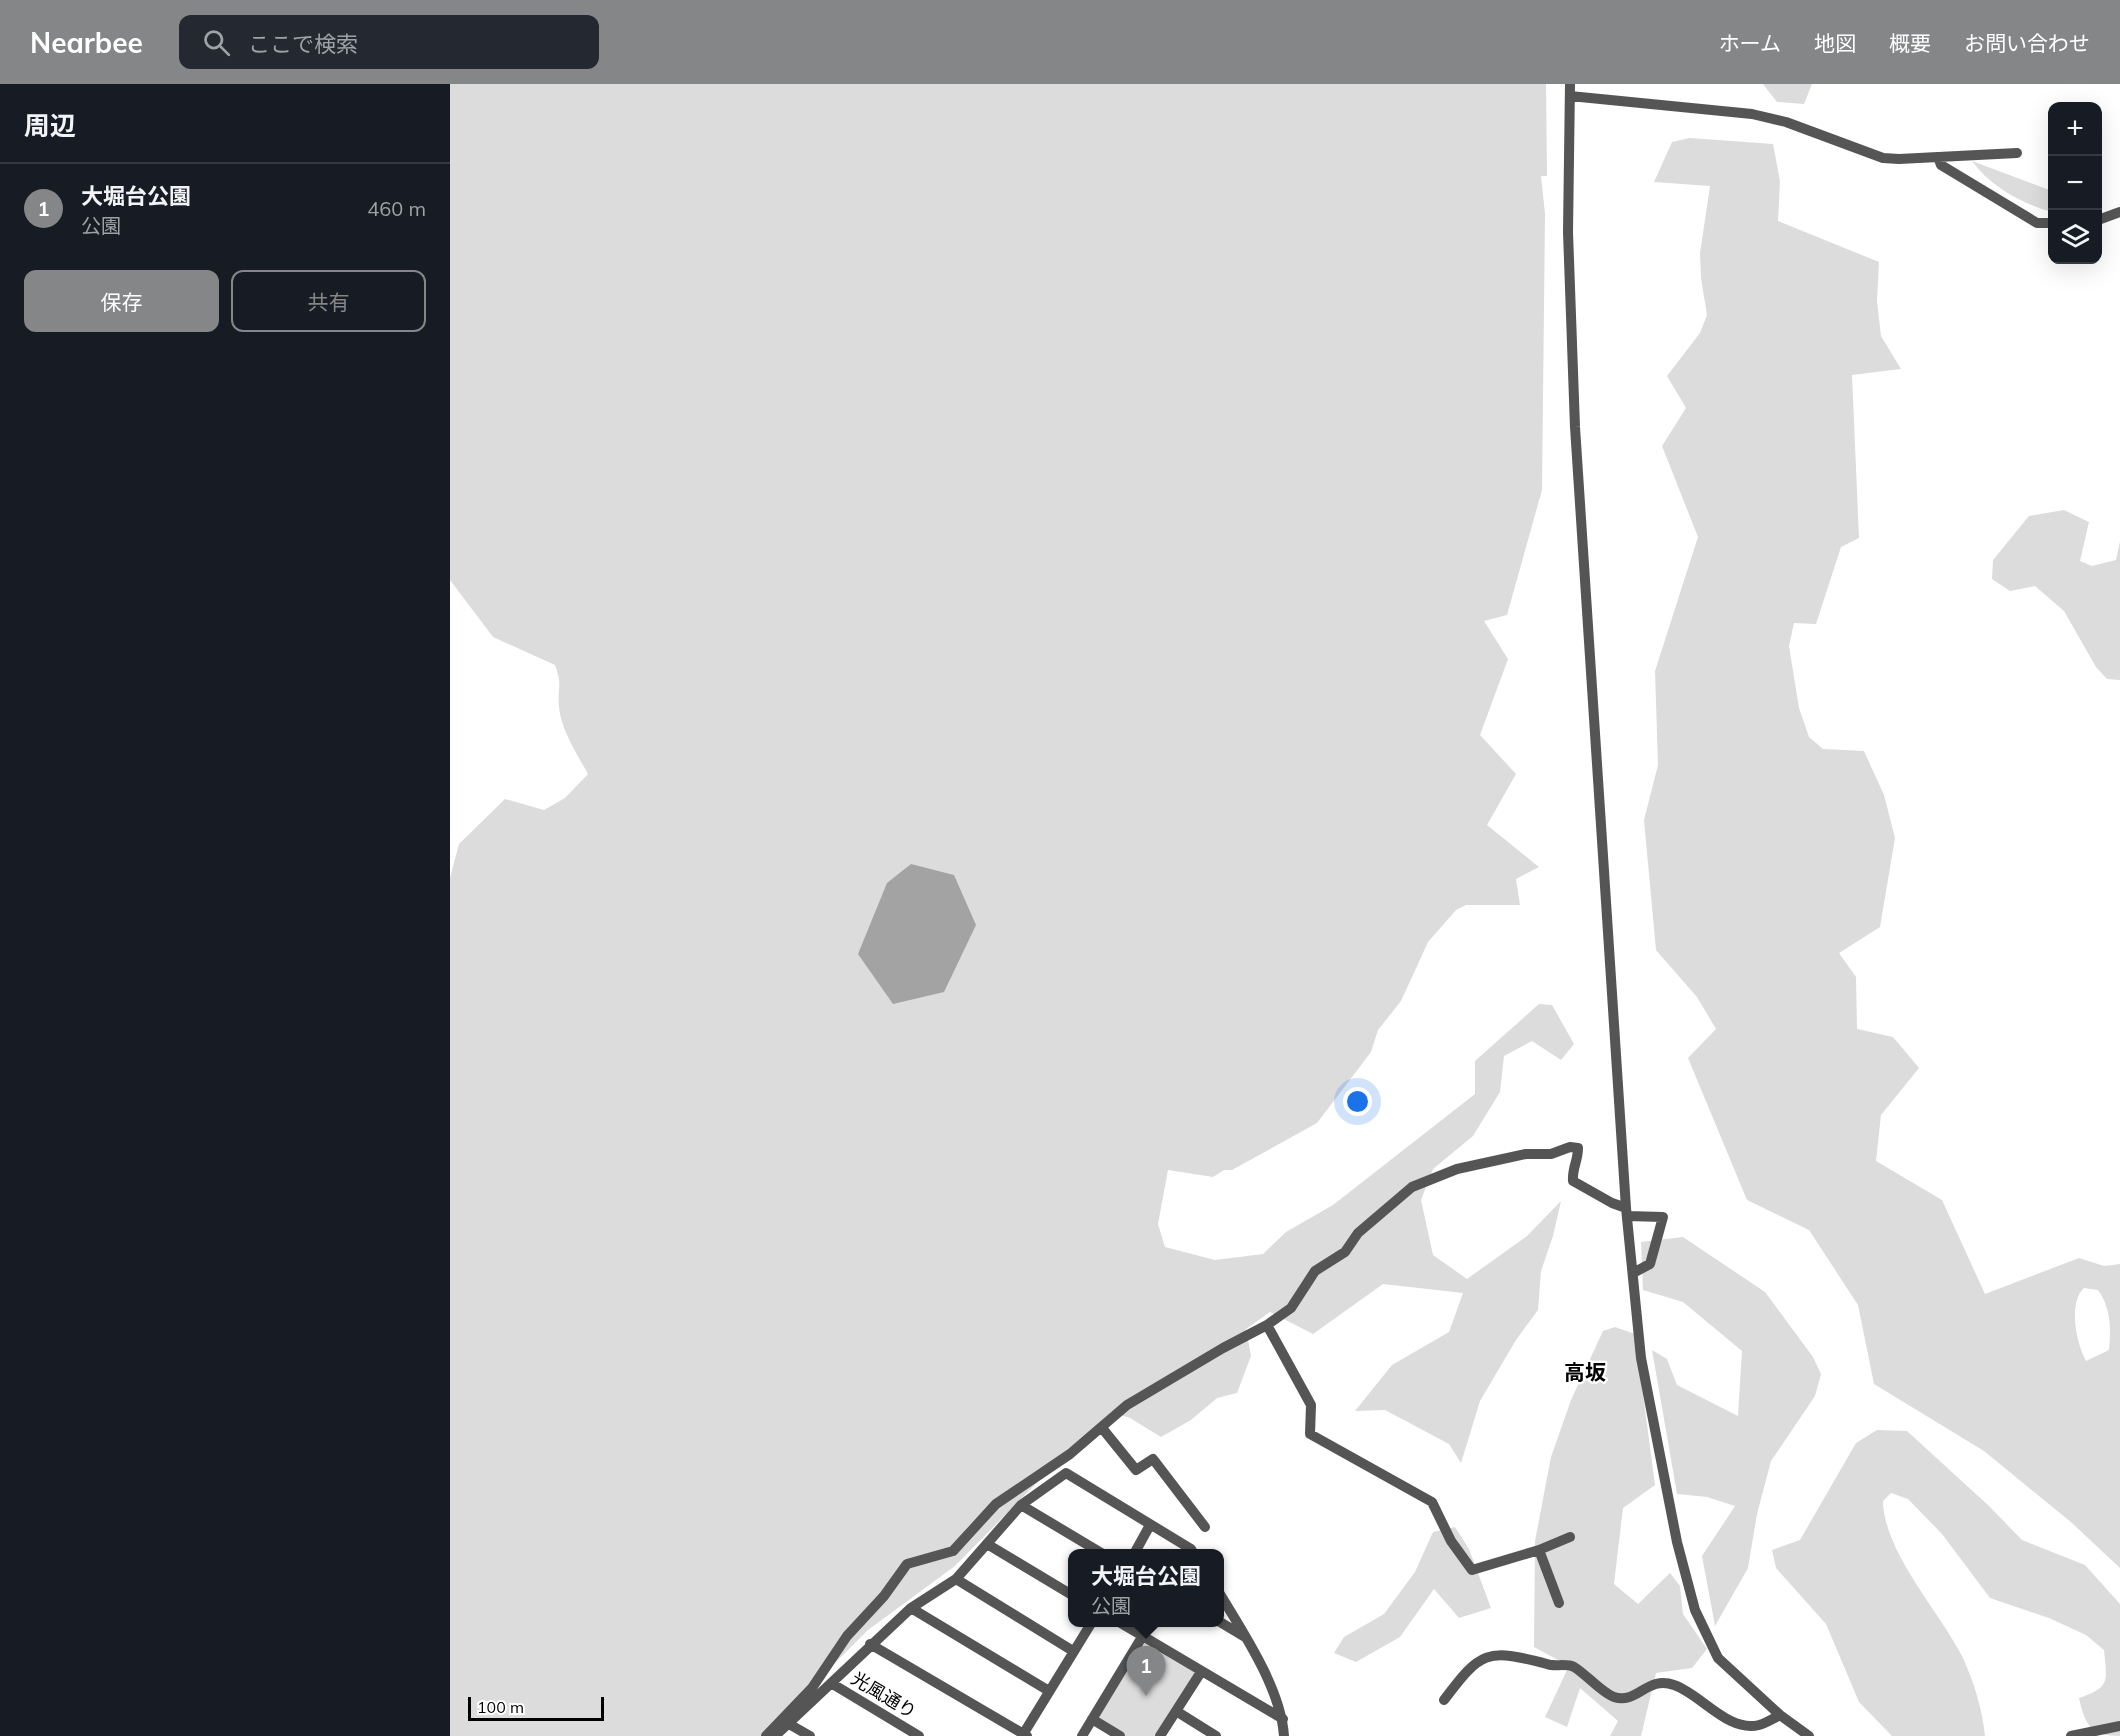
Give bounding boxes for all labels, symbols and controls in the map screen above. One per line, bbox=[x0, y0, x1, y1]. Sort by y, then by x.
search box bbox=[179, 15, 599, 69]
text: Nearbee bbox=[30, 25, 143, 60]
icon: search bbox=[200, 26, 233, 59]
text: ここで検索 bbox=[248, 30, 358, 58]
text: ホーム bbox=[1719, 30, 1781, 56]
text: 地図 bbox=[1814, 30, 1856, 56]
text: 概要 bbox=[1889, 30, 1931, 56]
text: お問い合わせ bbox=[1964, 30, 2090, 56]
map controls bbox=[2048, 102, 2102, 264]
button: + bbox=[2048, 102, 2102, 156]
text: 周辺 bbox=[24, 109, 76, 142]
button: − bbox=[2048, 156, 2102, 210]
text: 大堀台公園 bbox=[81, 182, 191, 210]
text: 1 bbox=[38, 196, 50, 221]
text: 460 m bbox=[367, 196, 426, 221]
button: layers bbox=[2048, 210, 2102, 264]
text: 公園 bbox=[81, 213, 121, 238]
button: 保存 bbox=[24, 270, 219, 332]
button: 共有 bbox=[231, 270, 426, 332]
your location bbox=[1343, 1087, 1372, 1116]
district label: 高坂 bbox=[1564, 1359, 1606, 1385]
popup bbox=[1068, 1549, 1224, 1627]
text: 大堀台公園 bbox=[1091, 1562, 1201, 1590]
text: 公園 bbox=[1091, 1593, 1131, 1618]
pin: 1 bbox=[1126, 1646, 1166, 1696]
street label: 光風通り bbox=[847, 1667, 921, 1723]
scale bar bbox=[468, 1694, 604, 1722]
text: 100 m bbox=[477, 1697, 524, 1717]

